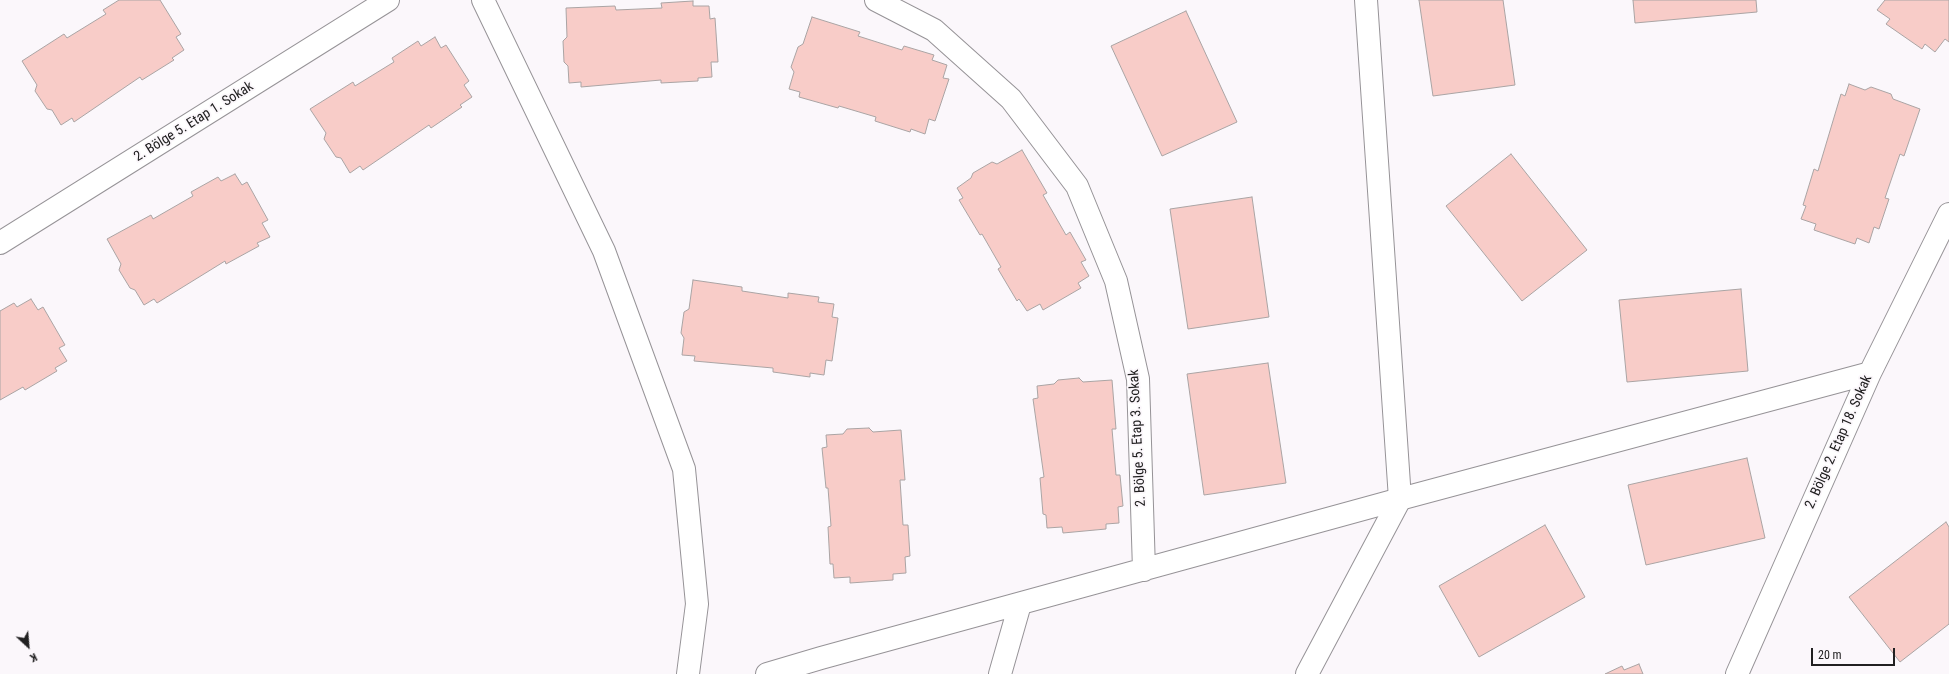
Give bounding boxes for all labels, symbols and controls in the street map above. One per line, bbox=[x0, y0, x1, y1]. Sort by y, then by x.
street label: 2. Bölge 5. Etap 1. Sokak bbox=[131, 78, 257, 166]
street label: 2. Bölge 5. Etap 3. Sokak bbox=[1126, 369, 1150, 507]
street label: 2. Bölge 2. Etap 18. Sokak bbox=[1802, 373, 1876, 511]
north arrow bbox=[8, 626, 48, 666]
scale bar bbox=[1813, 640, 1897, 666]
text: 20 m bbox=[1818, 648, 1842, 662]
text: K bbox=[28, 650, 39, 664]

